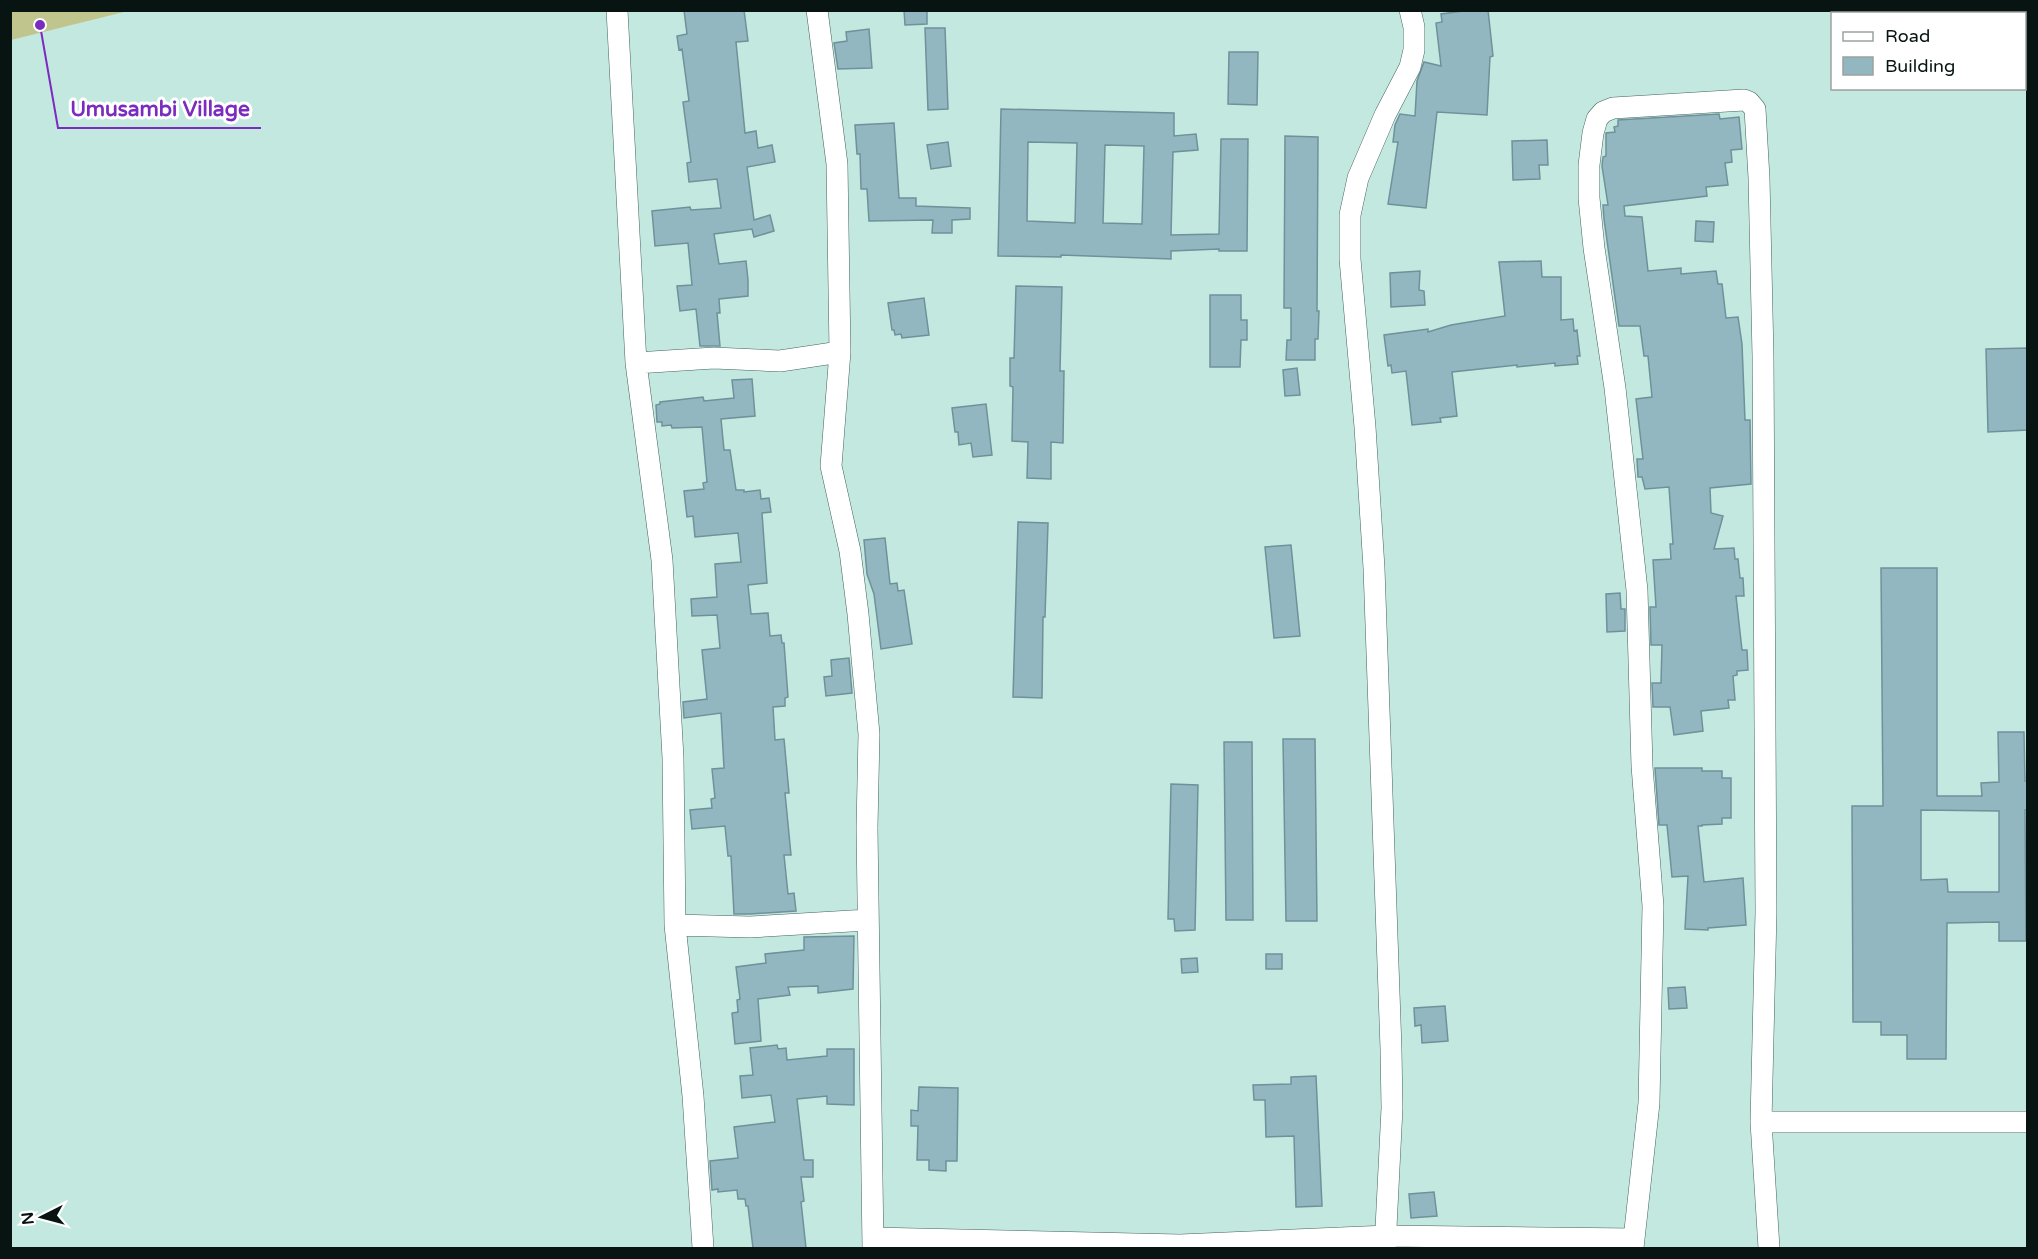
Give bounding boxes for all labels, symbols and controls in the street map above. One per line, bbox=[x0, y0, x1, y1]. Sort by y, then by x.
legend bbox=[1831, 12, 2026, 90]
text: Road bbox=[1885, 25, 1930, 47]
text: Building bbox=[1885, 55, 1955, 77]
callout: Umusambi Village bbox=[58, 89, 261, 128]
text: Umusambi Village bbox=[70, 97, 250, 122]
north arrow bbox=[12, 1187, 72, 1247]
text: N bbox=[17, 1211, 39, 1226]

